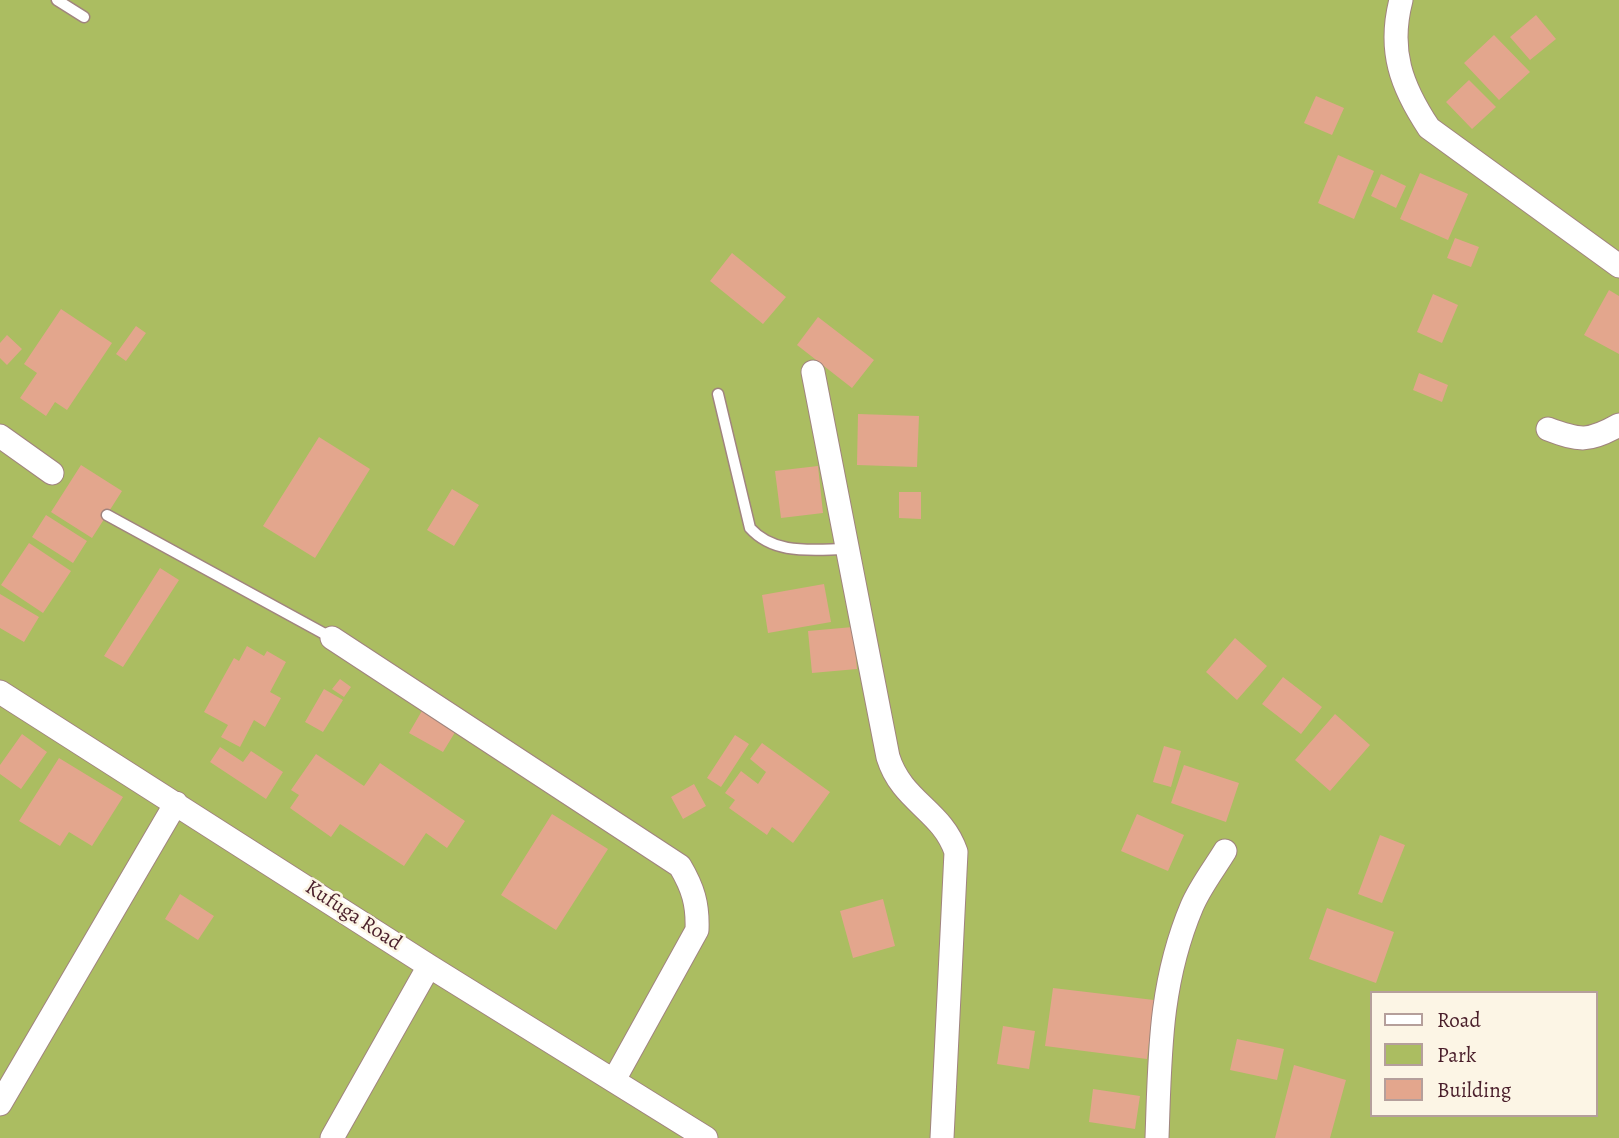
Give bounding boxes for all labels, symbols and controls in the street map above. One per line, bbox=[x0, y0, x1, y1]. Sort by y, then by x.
street label: Kufuga Road bbox=[300, 875, 406, 957]
legend bbox=[1370, 991, 1598, 1117]
text: Road bbox=[1437, 1006, 1481, 1034]
text: Park bbox=[1437, 1041, 1476, 1069]
text: Building bbox=[1437, 1076, 1511, 1104]

